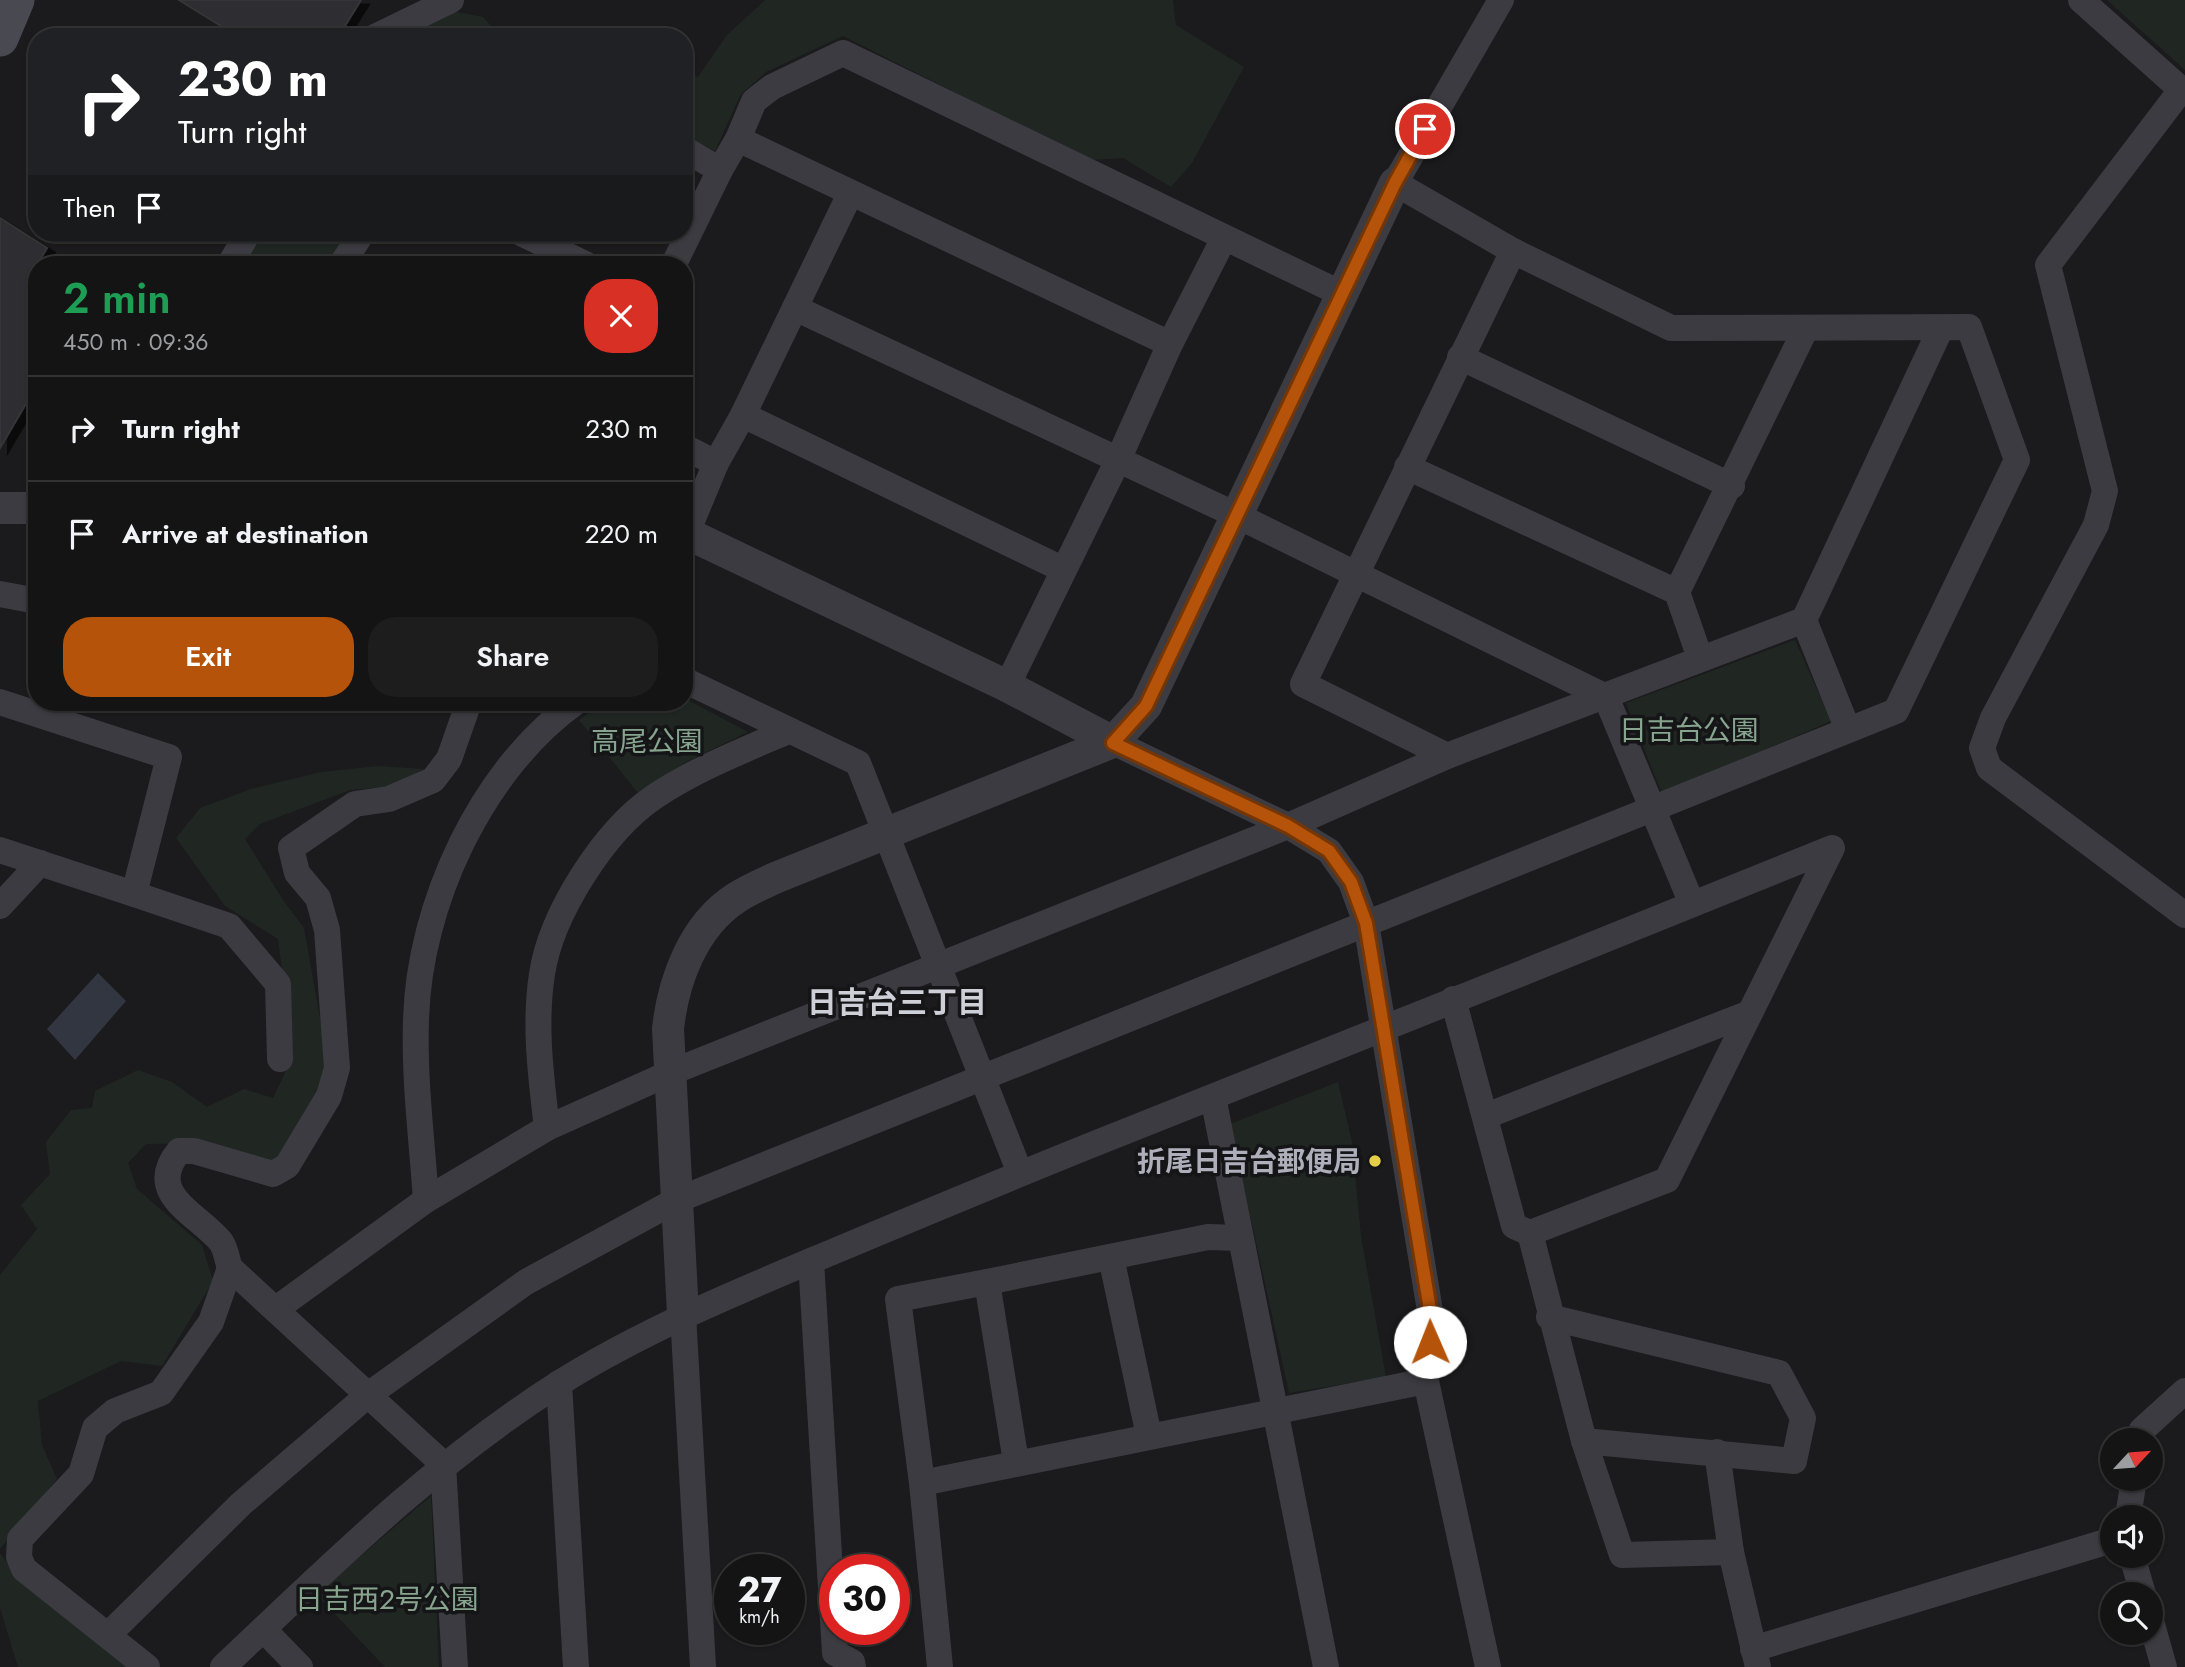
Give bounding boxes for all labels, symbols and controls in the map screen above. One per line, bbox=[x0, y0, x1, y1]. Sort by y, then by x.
text: 230 m bbox=[178, 44, 328, 114]
icon: right bbox=[63, 56, 154, 147]
pin bbox=[1395, 99, 1455, 159]
text: Turn right bbox=[178, 109, 307, 155]
icon: arrive bbox=[1406, 110, 1444, 148]
text: Then bbox=[63, 189, 116, 227]
icon: arrive bbox=[130, 189, 168, 227]
text: 2 min bbox=[63, 268, 171, 329]
button: close bbox=[584, 279, 658, 353]
text: 450 m · 09:36 bbox=[63, 325, 208, 359]
icon: right bbox=[63, 410, 101, 448]
text: Turn right bbox=[122, 410, 240, 448]
text: 230 m bbox=[585, 410, 658, 448]
icon: arrive bbox=[63, 515, 101, 553]
text: Arrive at destination bbox=[122, 515, 369, 553]
text: 220 m bbox=[585, 515, 658, 553]
button: Exit bbox=[63, 617, 354, 697]
button: Share bbox=[368, 617, 658, 697]
park label: 日吉台公園 bbox=[1619, 710, 1759, 751]
park label: 高尾公園 bbox=[591, 721, 703, 762]
district label: 日吉台三丁目 bbox=[807, 981, 987, 1024]
place label: 折尾日吉台郵便局 bbox=[1137, 1141, 1361, 1182]
marker: 折尾日吉台郵便局 bbox=[1367, 1153, 1383, 1169]
position arrow bbox=[1393, 1305, 1467, 1379]
north arrow bbox=[2100, 1428, 2163, 1491]
map controls bbox=[2100, 1428, 2163, 1645]
button: sound bbox=[2100, 1505, 2163, 1568]
speed limit sign: 30 bbox=[819, 1554, 910, 1645]
text: 27 bbox=[737, 1565, 782, 1615]
park label: 日吉西2号公園 bbox=[295, 1579, 479, 1620]
button: search bbox=[2100, 1582, 2163, 1645]
text: km/h bbox=[739, 1604, 780, 1630]

